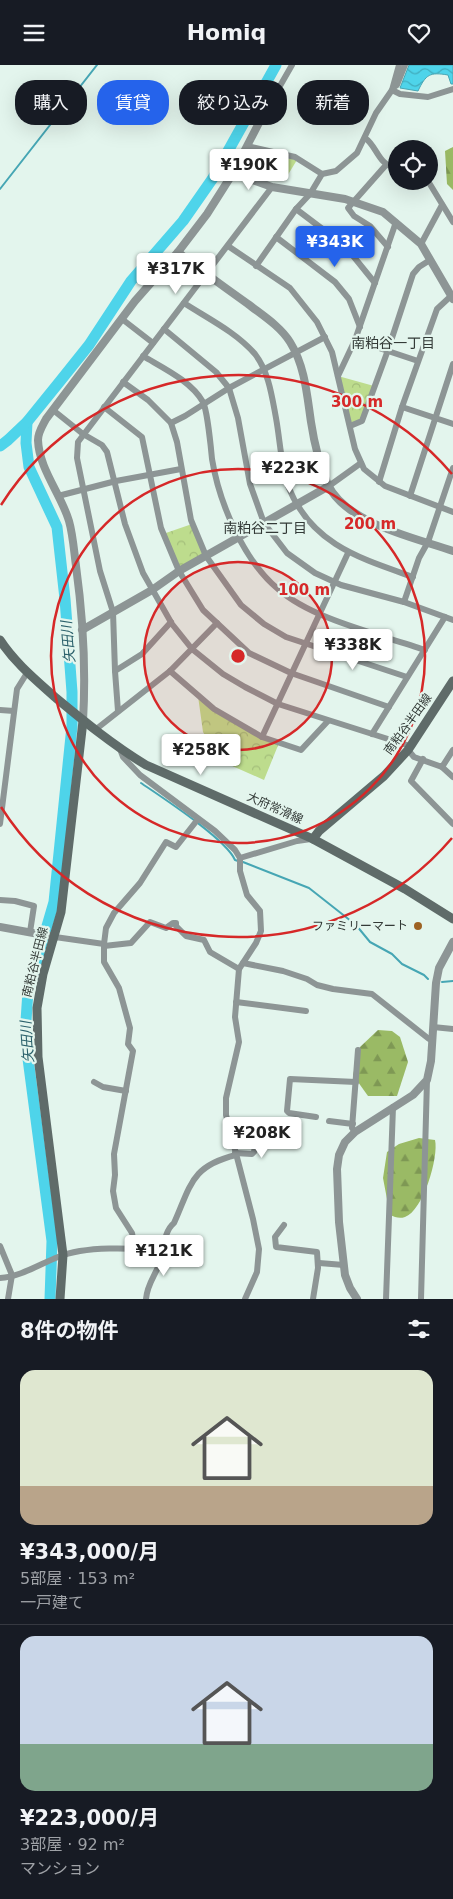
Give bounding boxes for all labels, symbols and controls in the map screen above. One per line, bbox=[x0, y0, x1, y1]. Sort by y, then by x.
icon: menu bbox=[20, 19, 48, 47]
icon: heart bbox=[405, 19, 433, 47]
text: Homiq bbox=[187, 20, 266, 45]
chip: 購入 bbox=[15, 80, 87, 125]
chip: 賃貸 bbox=[97, 80, 169, 125]
chip: 絞り込み bbox=[179, 80, 287, 125]
chip: 新着 bbox=[297, 80, 369, 125]
map controls bbox=[388, 140, 438, 190]
button: locate bbox=[388, 140, 438, 190]
pin: ¥190K bbox=[214, 149, 284, 191]
text: ¥190K bbox=[221, 155, 277, 174]
pin: ¥343K bbox=[300, 225, 370, 268]
text: ¥343K bbox=[307, 232, 363, 251]
pin: ¥317K bbox=[141, 253, 211, 295]
text: ¥317K bbox=[148, 259, 204, 278]
district label: 南粕谷一丁目 bbox=[351, 335, 435, 351]
text: 300 m bbox=[331, 393, 383, 411]
pin: ¥223K bbox=[255, 451, 325, 494]
text: ¥223K bbox=[262, 458, 318, 477]
text: 200 m bbox=[344, 515, 396, 533]
district label: 南粕谷二丁目 bbox=[223, 520, 307, 536]
text: 100 m bbox=[278, 581, 330, 599]
water label: 矢田川 bbox=[58, 618, 78, 664]
pin: ¥338K bbox=[318, 629, 388, 671]
text: ¥338K bbox=[325, 635, 381, 654]
centre of rings bbox=[229, 647, 247, 665]
street label: 南粕谷半田線 bbox=[381, 691, 435, 757]
pin: ¥258K bbox=[166, 733, 236, 776]
text: ¥258K bbox=[173, 740, 229, 759]
street label: 大府常滑線 bbox=[245, 789, 305, 827]
place label: ファミリーマート bbox=[312, 919, 408, 933]
marker: ファミリーマート bbox=[412, 920, 424, 932]
street label: 南粕谷半田線 bbox=[19, 925, 51, 999]
water label: 矢田川 bbox=[17, 1018, 36, 1064]
pin: ¥208K bbox=[227, 1117, 297, 1159]
text: ¥208K bbox=[234, 1123, 290, 1142]
pin: ¥121K bbox=[129, 1235, 199, 1277]
text: ¥121K bbox=[136, 1241, 192, 1260]
icon: filters bbox=[405, 1315, 433, 1343]
text: 8件の物件 bbox=[20, 1319, 119, 1343]
icon: home bbox=[182, 1403, 272, 1493]
text: ¥343,000/月 bbox=[20, 1540, 159, 1564]
text: 5部屋 · 153 m² bbox=[20, 1569, 135, 1588]
text: 一戸建て bbox=[20, 1593, 84, 1612]
icon: home bbox=[182, 1668, 272, 1758]
text: ¥223,000/月 bbox=[20, 1806, 159, 1830]
text: 3部屋 · 92 m² bbox=[20, 1835, 125, 1854]
text: マンション bbox=[20, 1859, 100, 1878]

